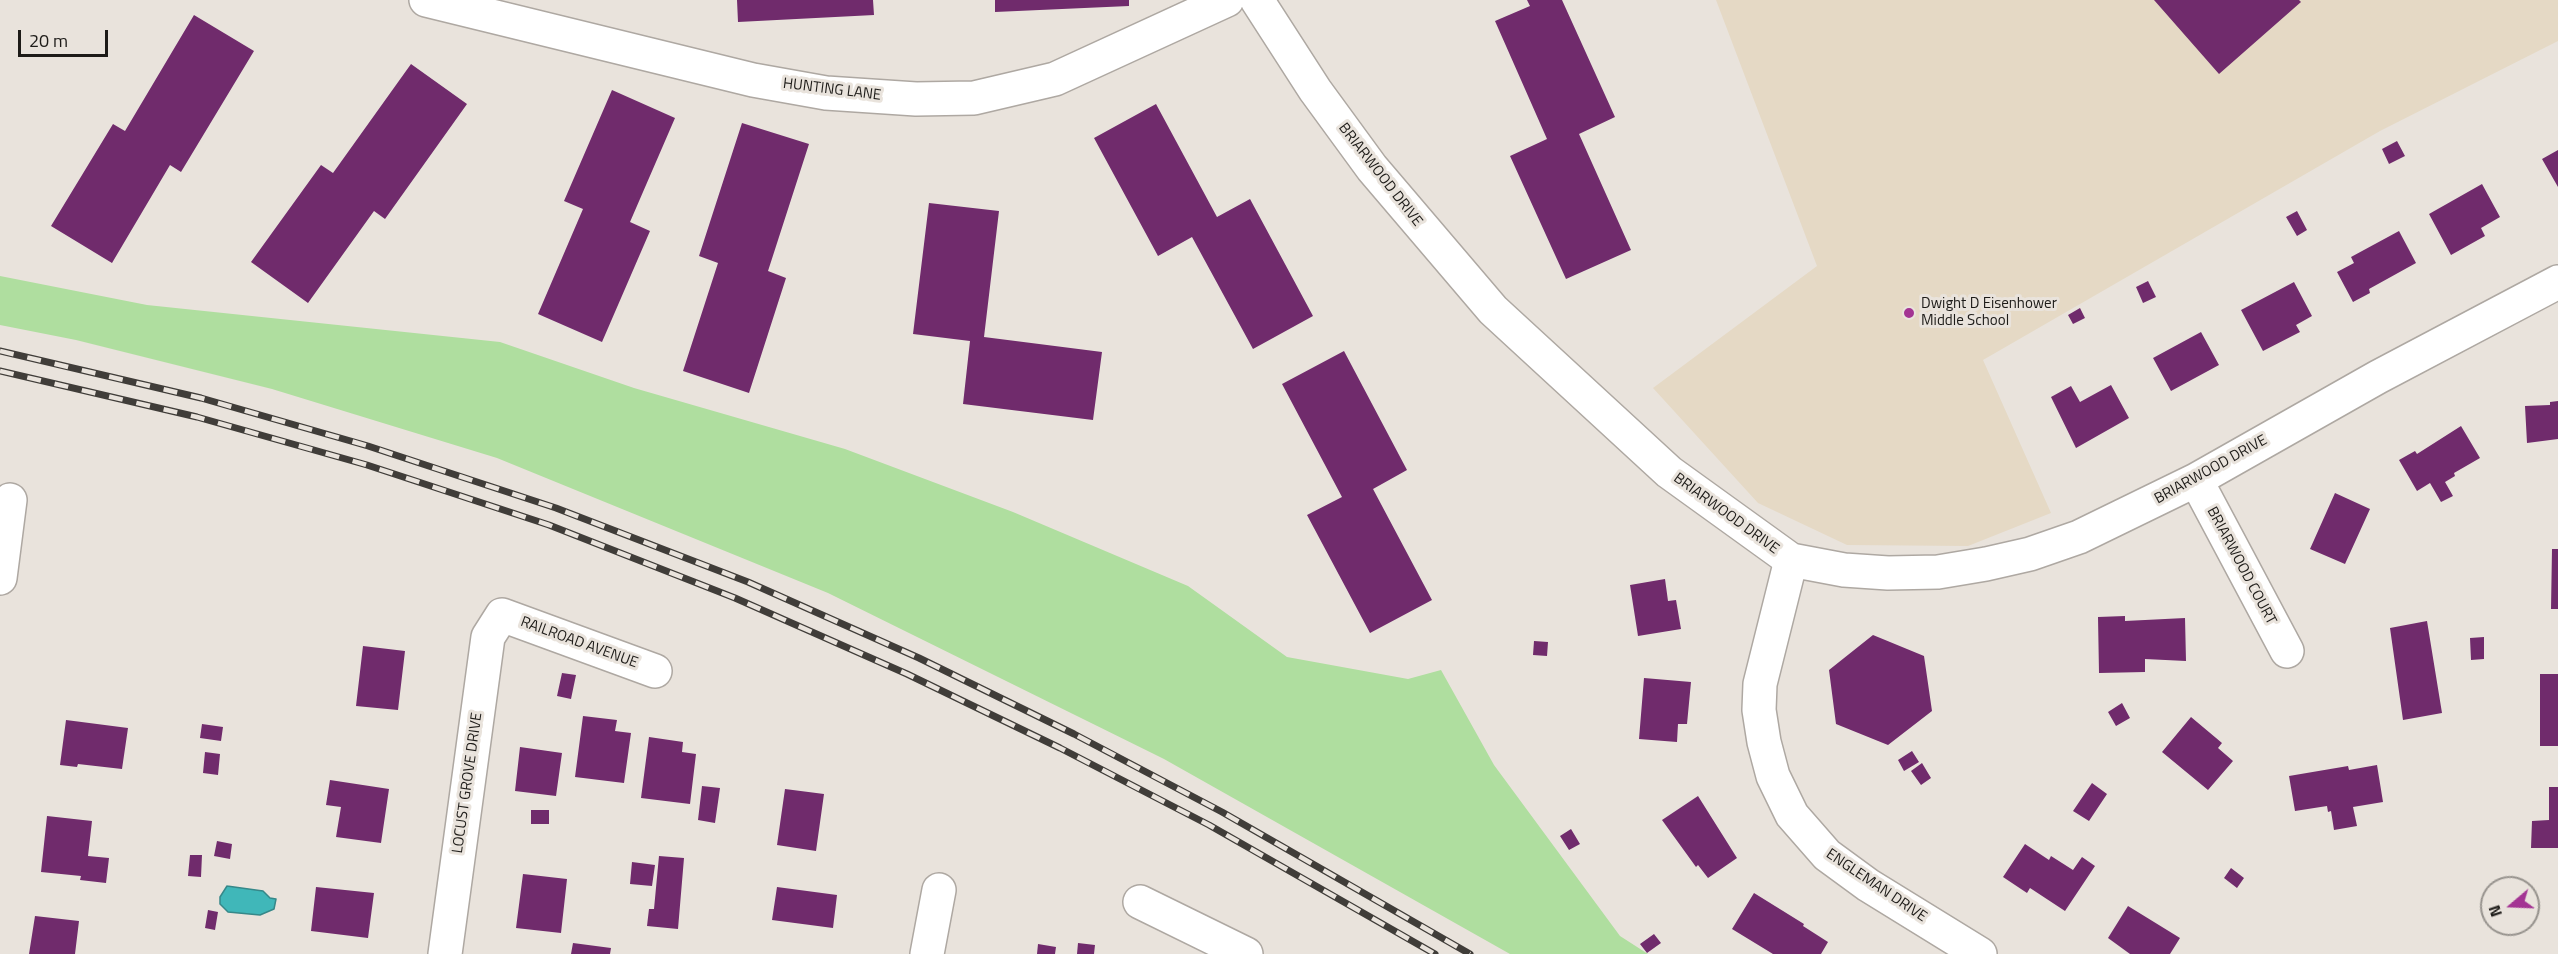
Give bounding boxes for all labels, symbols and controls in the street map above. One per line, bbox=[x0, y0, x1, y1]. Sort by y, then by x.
scale bar bbox=[21, 18, 111, 56]
text: 20 m bbox=[29, 27, 68, 54]
street label: HUNTING LANE bbox=[782, 75, 882, 105]
street label: BRIARWOOD DRIVE bbox=[1334, 120, 1426, 230]
place label: Dwight D Eisenhower Middle School bbox=[1921, 295, 2057, 330]
marker: Dwight D Eisenhower Middle School bbox=[1902, 306, 1916, 320]
street label: BRIARWOOD DRIVE bbox=[2152, 432, 2270, 508]
street label: BRIARWOOD DRIVE bbox=[1670, 470, 1782, 558]
street label: BRIARWOOD COURT bbox=[2202, 504, 2280, 628]
street label: RAILROAD AVENUE bbox=[518, 613, 640, 673]
street label: LOCUST GROVE DRIVE bbox=[449, 711, 487, 855]
street label: ENGLEMAN DRIVE bbox=[1822, 846, 1930, 926]
north arrow bbox=[2480, 876, 2540, 936]
text: N bbox=[2482, 902, 2508, 920]

